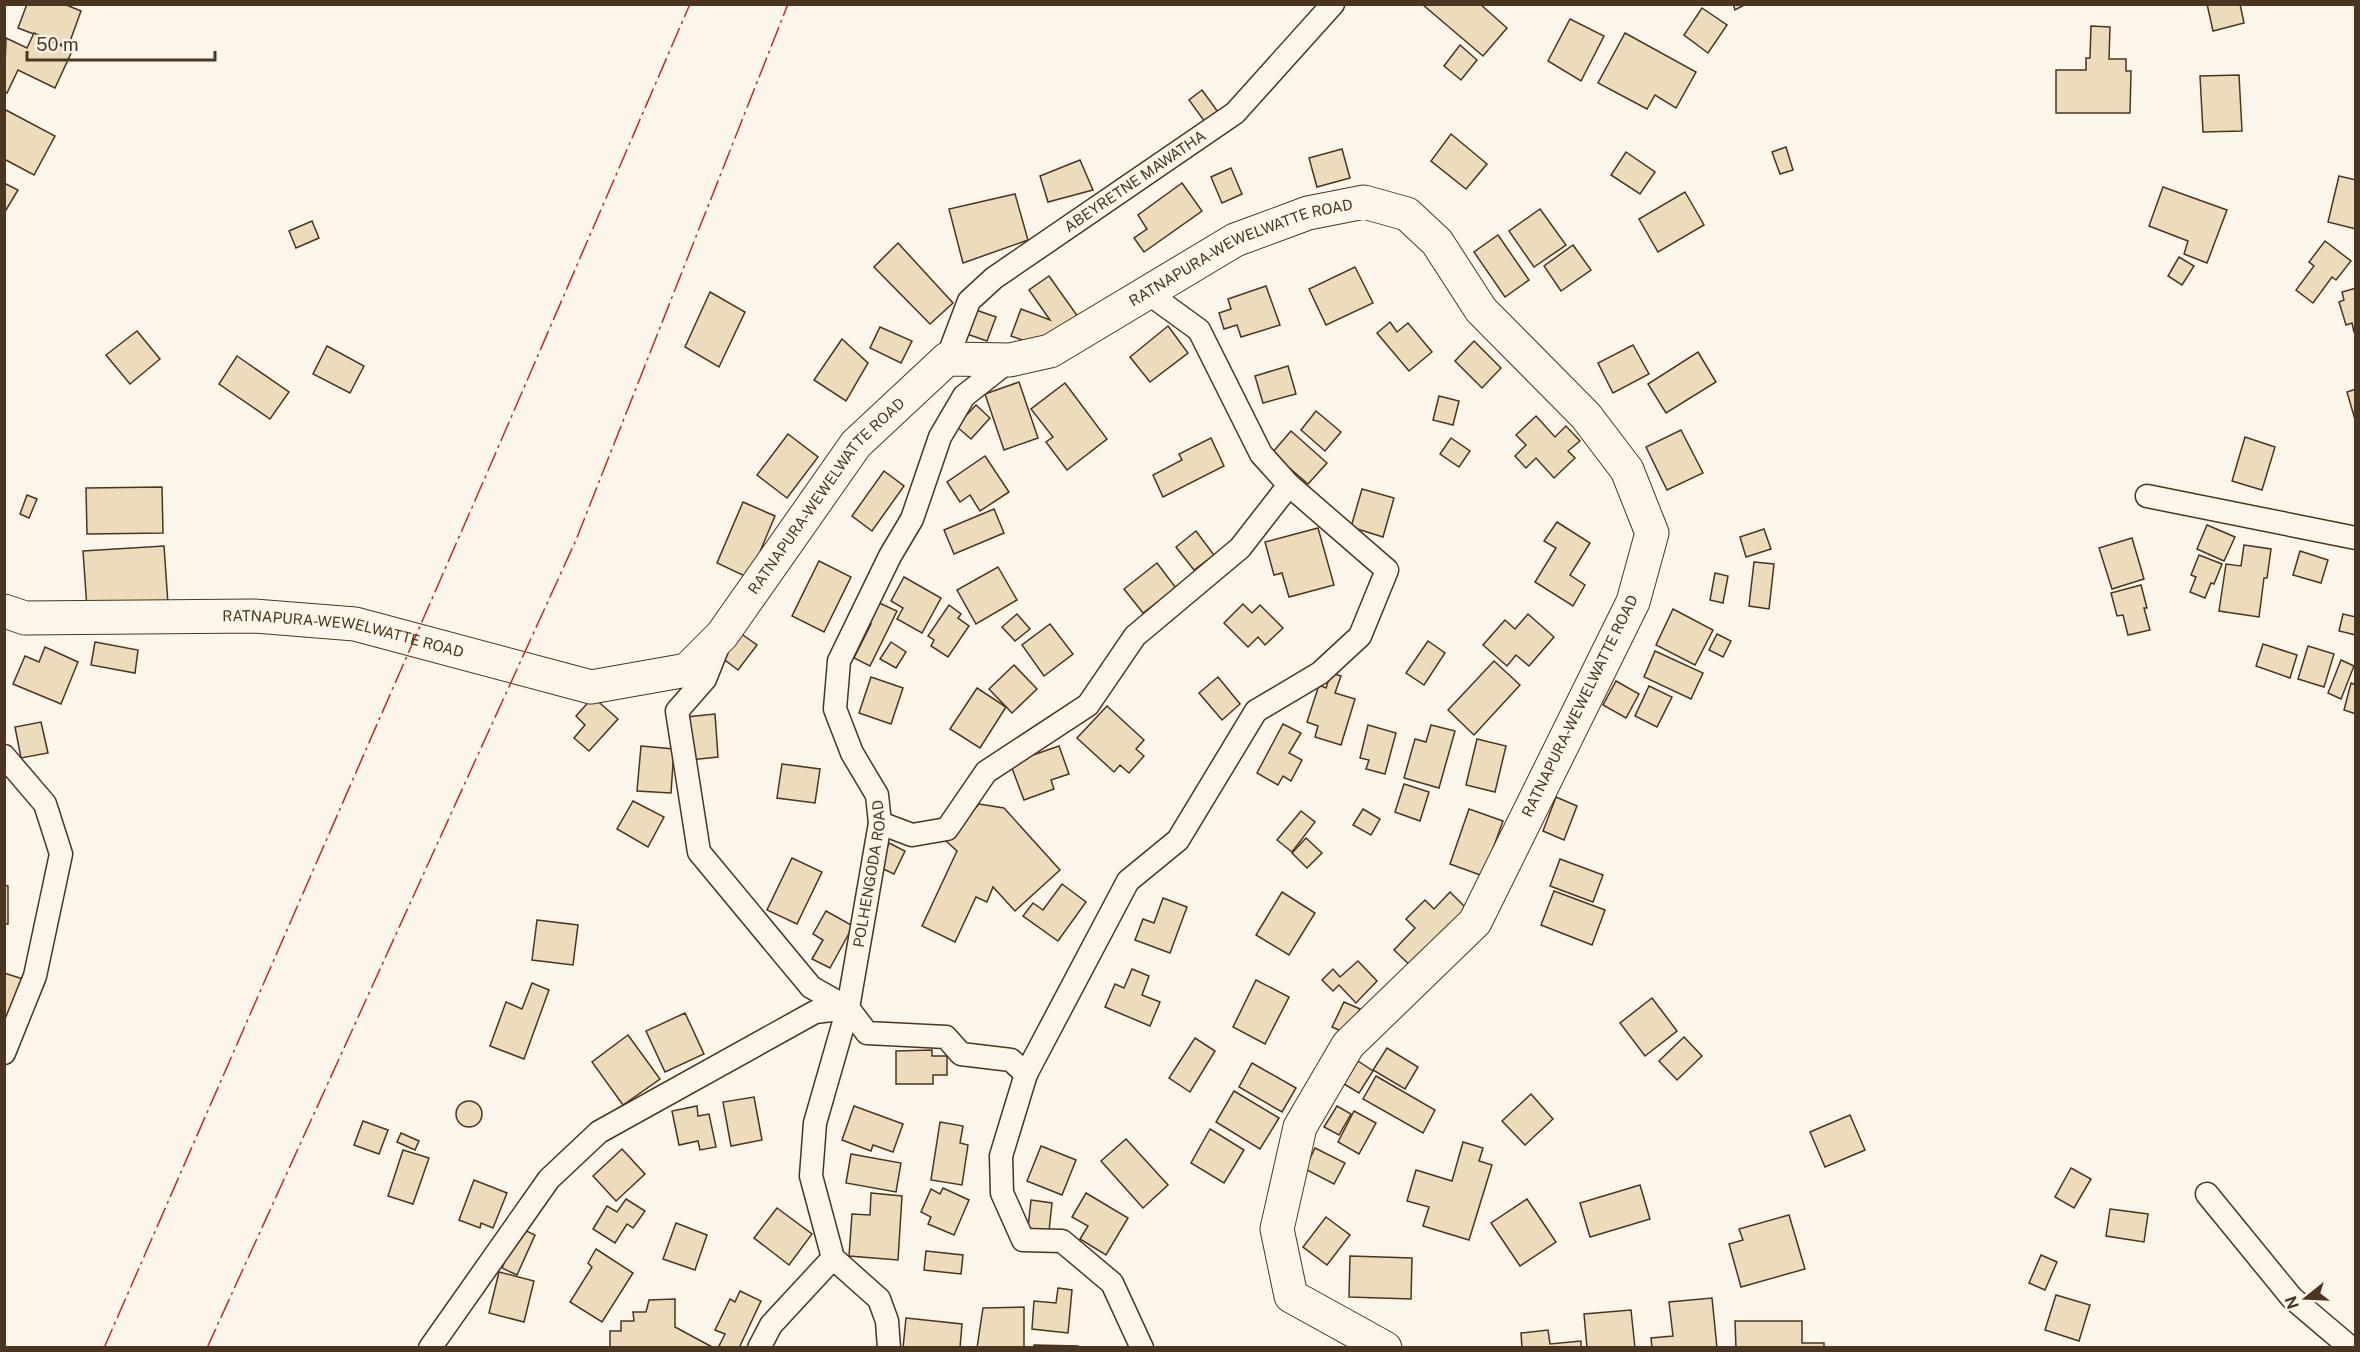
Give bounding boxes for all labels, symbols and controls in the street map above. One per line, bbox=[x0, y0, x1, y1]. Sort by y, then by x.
scale bar bbox=[27, 24, 214, 62]
text: 50 m bbox=[36, 34, 79, 55]
street label: ABEYRETNE MAWATHA bbox=[1061, 126, 1209, 235]
street label: RATNAPURA-WEWELWATTE ROAD bbox=[1126, 195, 1354, 310]
street label: RATNAPURA-WEWELWATTE ROAD bbox=[744, 394, 908, 597]
street label: RATNAPURA-WEWELWATTE ROAD bbox=[1518, 592, 1641, 820]
street label: RATNAPURA-WEWELWATTE ROAD bbox=[222, 607, 466, 661]
street label: POLHENGODA ROAD bbox=[850, 799, 888, 949]
north arrow bbox=[2276, 1268, 2336, 1328]
text: N bbox=[2281, 1294, 2303, 1311]

